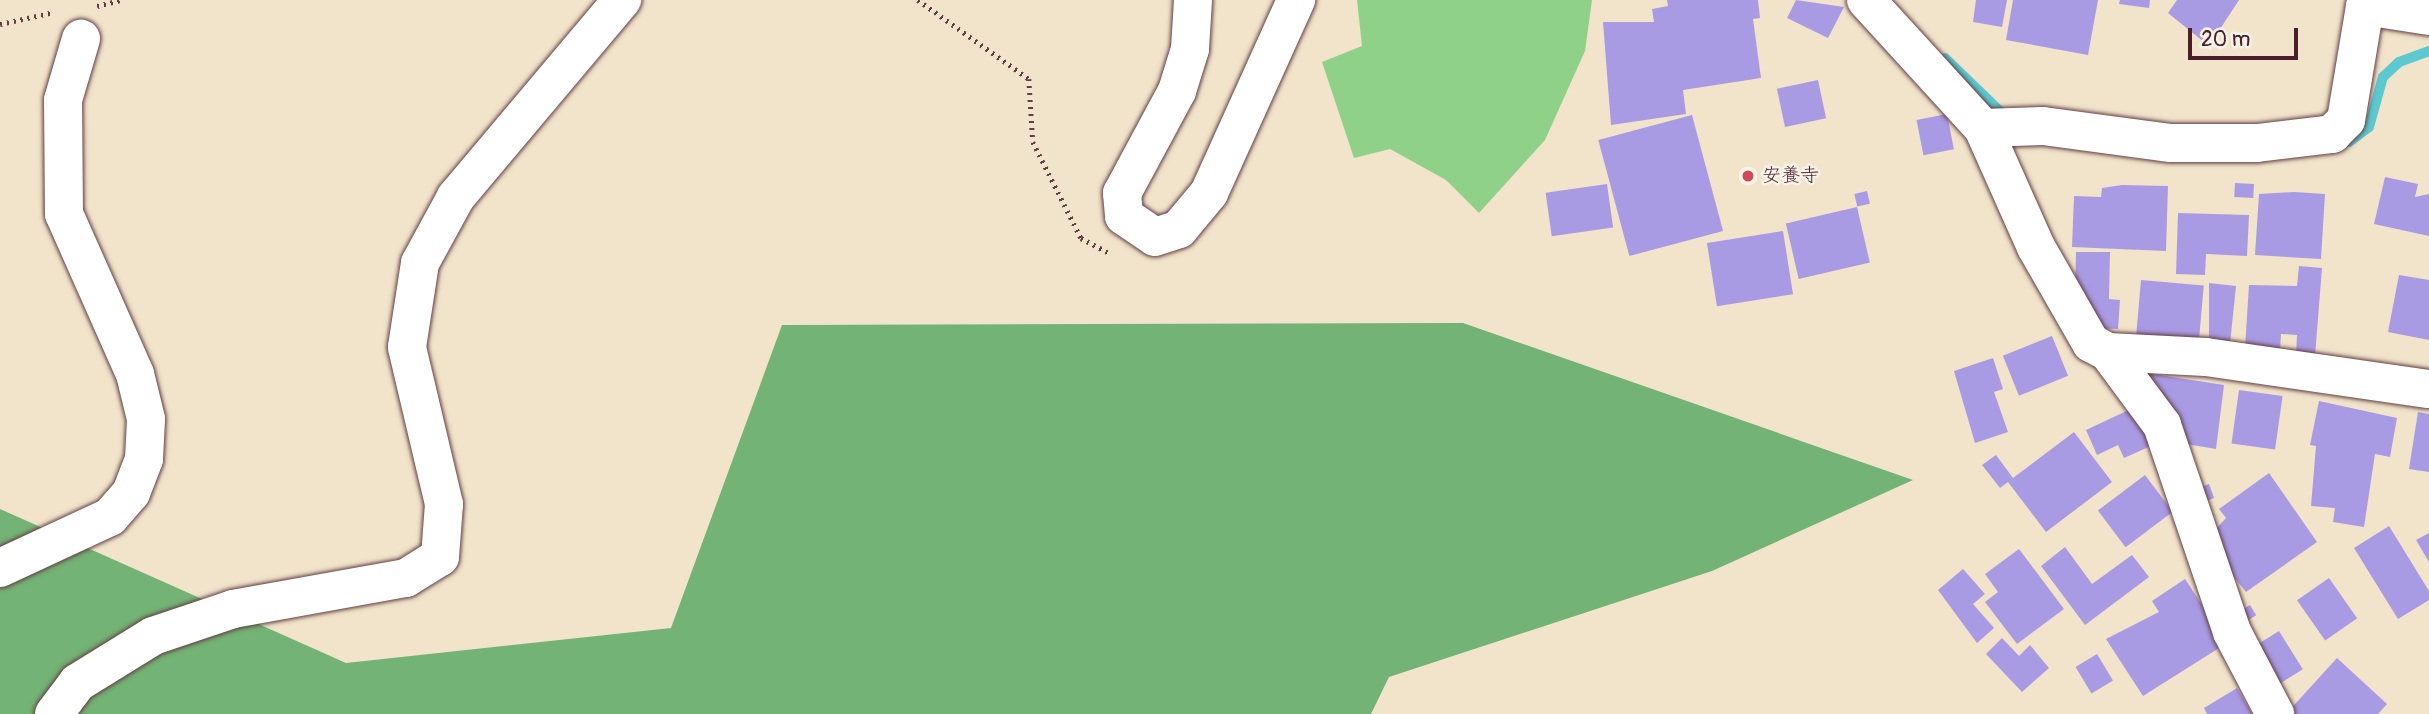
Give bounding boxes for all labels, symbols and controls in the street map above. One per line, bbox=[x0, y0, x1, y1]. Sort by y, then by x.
scale bar bbox=[2191, 14, 2301, 58]
text: 20 m bbox=[2201, 26, 2250, 53]
place label: 安養寺 bbox=[1762, 165, 1819, 187]
marker: 安養寺 bbox=[1740, 168, 1756, 184]

